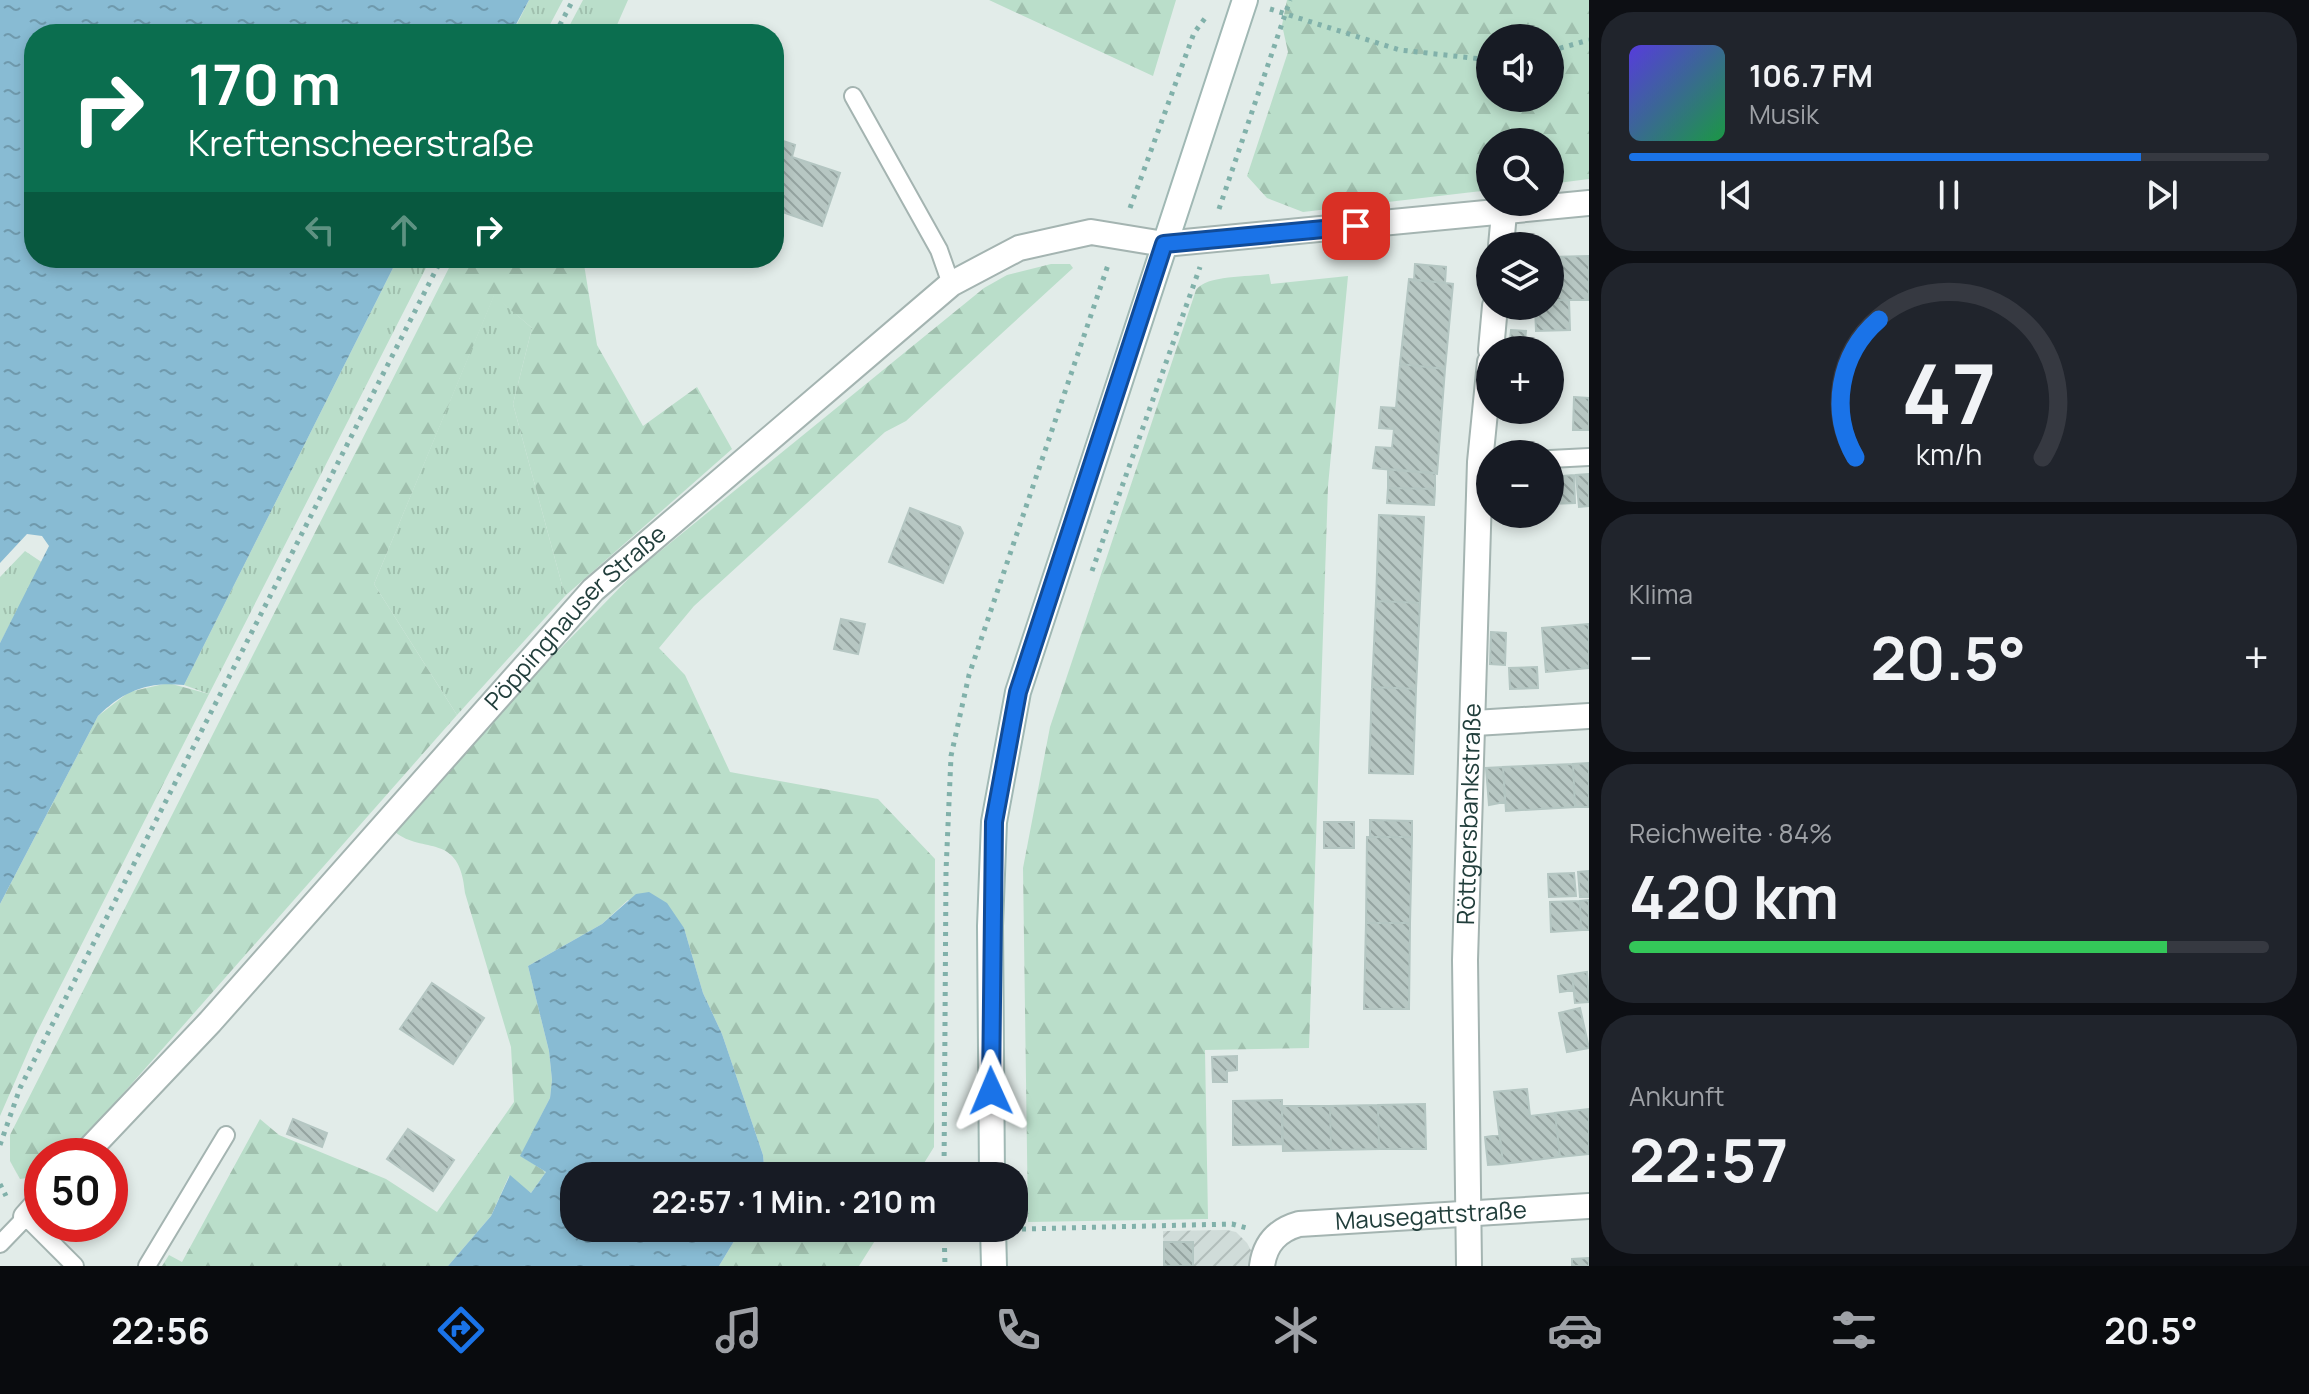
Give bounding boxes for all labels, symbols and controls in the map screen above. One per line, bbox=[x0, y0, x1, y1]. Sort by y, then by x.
map controls bbox=[1476, 24, 1564, 528]
button: sound bbox=[1476, 24, 1564, 112]
text: 170 m bbox=[188, 45, 341, 122]
text: 106.7 FM bbox=[1749, 55, 1873, 96]
icon: right bbox=[56, 56, 160, 160]
text: Musik bbox=[1749, 96, 1819, 132]
text: Kreftenscheerstraße bbox=[188, 118, 534, 167]
button: search bbox=[1476, 128, 1564, 216]
icon: previous bbox=[1714, 173, 1758, 217]
icon: pause bbox=[1927, 173, 1971, 217]
icon: next bbox=[2140, 173, 2184, 217]
pin bbox=[1322, 192, 1390, 260]
icon: arrive bbox=[1334, 204, 1378, 248]
icon: left bbox=[298, 208, 342, 252]
icon: ahead bbox=[382, 208, 426, 252]
icon: right bbox=[466, 208, 510, 252]
button: layers bbox=[1476, 232, 1564, 320]
text: 47 bbox=[1901, 335, 1997, 449]
button: + bbox=[1476, 336, 1564, 424]
text: km/h bbox=[1916, 435, 1982, 474]
button: − bbox=[1476, 440, 1564, 528]
street label: Pöppinghauser Straße bbox=[476, 517, 673, 716]
text: Klima bbox=[1629, 576, 1693, 612]
text: 20.5° bbox=[1870, 616, 2026, 698]
text: − bbox=[1629, 627, 1653, 687]
text: + bbox=[2244, 627, 2269, 687]
street label: Röttgersbankstraße bbox=[1448, 703, 1488, 925]
text: Reichweite · 84% bbox=[1629, 815, 1832, 851]
text: 420 km bbox=[1629, 855, 1839, 937]
position arrow bbox=[949, 1049, 1033, 1133]
text: Ankunft bbox=[1629, 1078, 1724, 1114]
text: 22:57 bbox=[1629, 1118, 1788, 1200]
speed limit sign: 50 bbox=[24, 1138, 128, 1242]
text: 22:57 · 1 Min. · 210 m bbox=[652, 1181, 936, 1222]
street label: Mausegattstraße bbox=[1334, 1192, 1528, 1237]
icon: directions bbox=[433, 1302, 489, 1358]
icon: music bbox=[711, 1302, 767, 1358]
icon: phone bbox=[990, 1302, 1046, 1358]
icon: climate bbox=[1268, 1302, 1324, 1358]
icon: car bbox=[1547, 1302, 1603, 1358]
icon: filters bbox=[1826, 1302, 1882, 1358]
text: 22:56 bbox=[111, 1306, 210, 1355]
text: 20.5° bbox=[2104, 1306, 2198, 1355]

